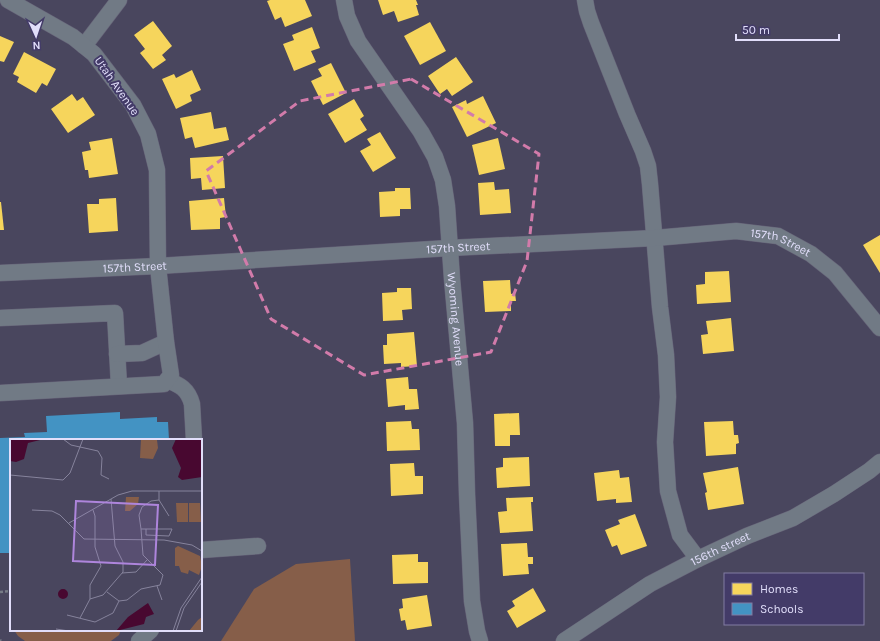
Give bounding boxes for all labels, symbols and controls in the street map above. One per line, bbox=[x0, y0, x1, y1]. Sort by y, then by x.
north arrow bbox=[16, 16, 56, 56]
scale bar bbox=[736, 16, 839, 42]
text: 50 m bbox=[742, 23, 770, 37]
text: N bbox=[32, 39, 41, 52]
street label: Utah Avenue bbox=[92, 54, 142, 118]
street label: 157th Street bbox=[750, 226, 814, 260]
street label: 157th Street bbox=[426, 239, 491, 256]
street label: 157th Street bbox=[103, 258, 168, 275]
street label: Wyoming Avenue bbox=[445, 272, 467, 367]
inset map bbox=[10, 439, 202, 631]
street label: 156th street bbox=[688, 528, 753, 569]
legend bbox=[724, 573, 864, 625]
text: Homes bbox=[760, 582, 798, 596]
text: Schools bbox=[760, 602, 803, 616]

